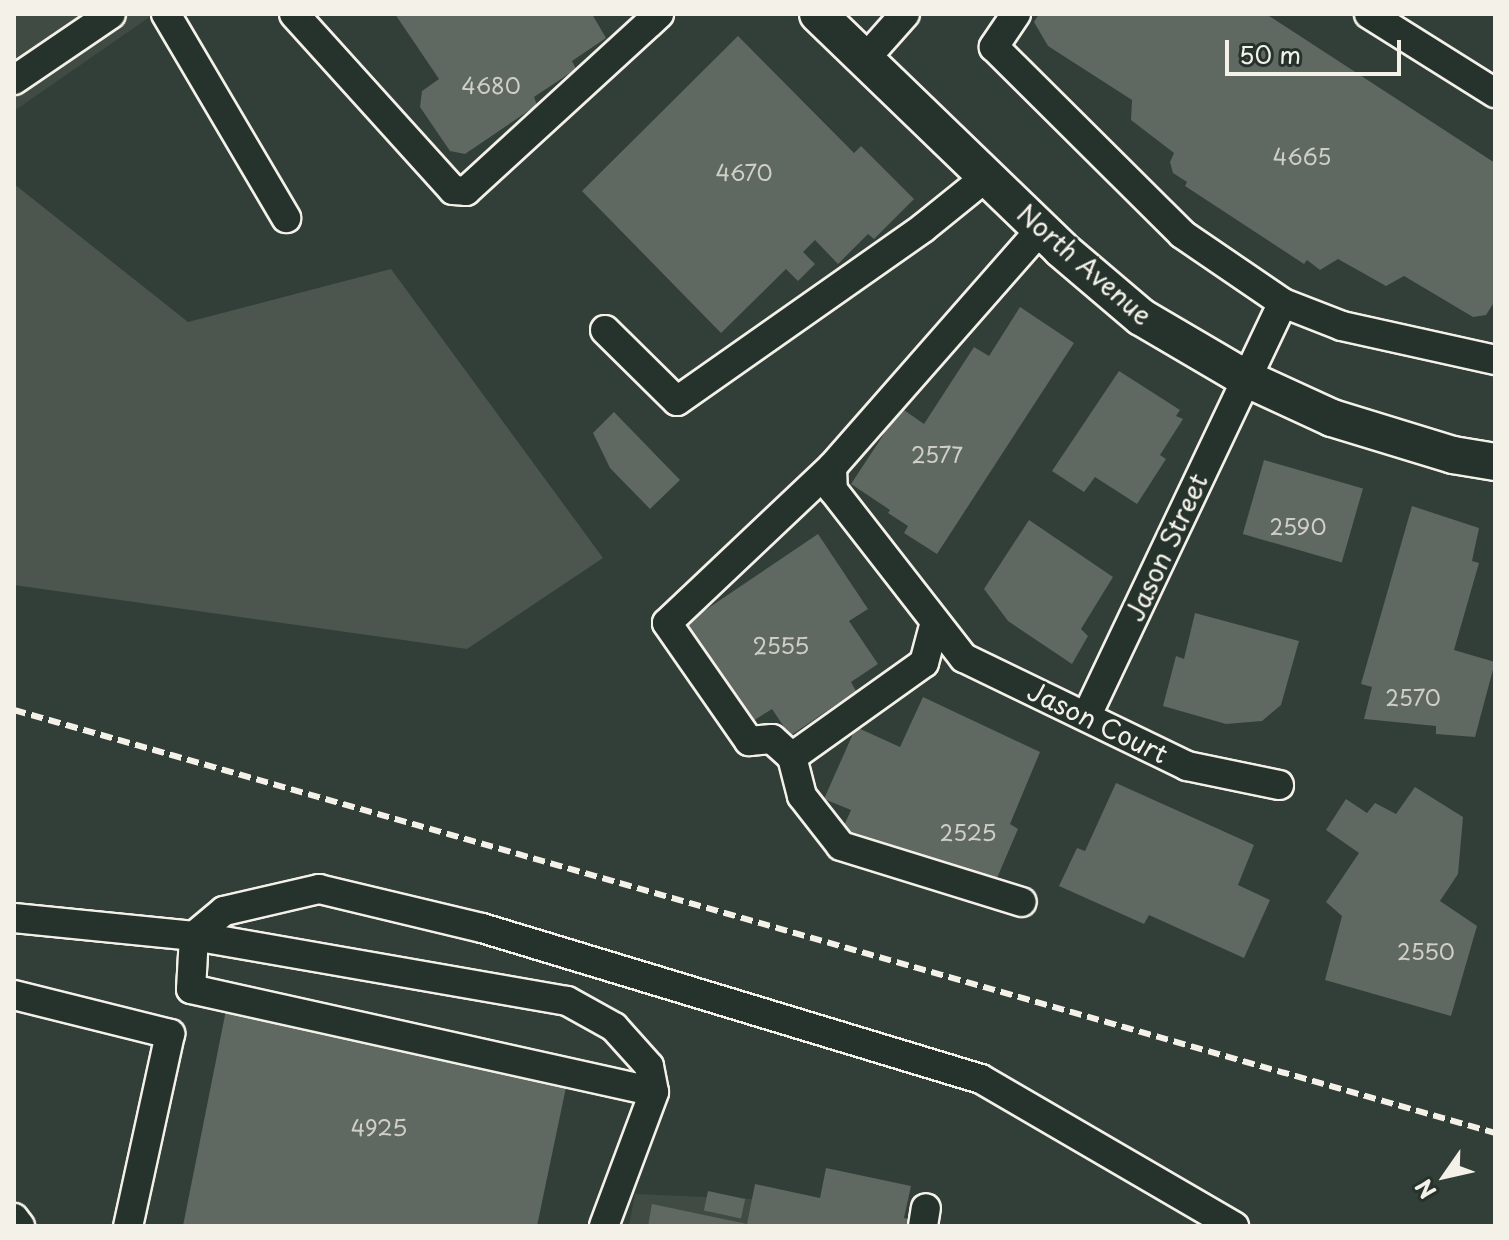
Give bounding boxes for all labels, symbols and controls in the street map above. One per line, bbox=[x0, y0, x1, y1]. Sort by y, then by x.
scale bar bbox=[1229, 24, 1405, 74]
text: 50 m bbox=[1239, 36, 1301, 72]
house number: 4680 bbox=[461, 72, 521, 98]
house number: 4665 bbox=[1273, 143, 1331, 169]
house number: 4670 bbox=[715, 159, 773, 185]
street label: North Avenue bbox=[1011, 196, 1159, 332]
house number: 2577 bbox=[911, 441, 963, 467]
street label: Jason Street bbox=[1118, 469, 1214, 625]
house number: 2590 bbox=[1269, 513, 1327, 539]
house number: 2555 bbox=[753, 632, 809, 658]
street label: Jason Court bbox=[1023, 675, 1173, 769]
house number: 2570 bbox=[1385, 684, 1441, 710]
house number: 2525 bbox=[939, 819, 997, 845]
house number: 2550 bbox=[1397, 938, 1455, 964]
house number: 4925 bbox=[351, 1114, 407, 1140]
north arrow bbox=[1405, 1136, 1485, 1216]
text: N bbox=[1406, 1173, 1443, 1206]

